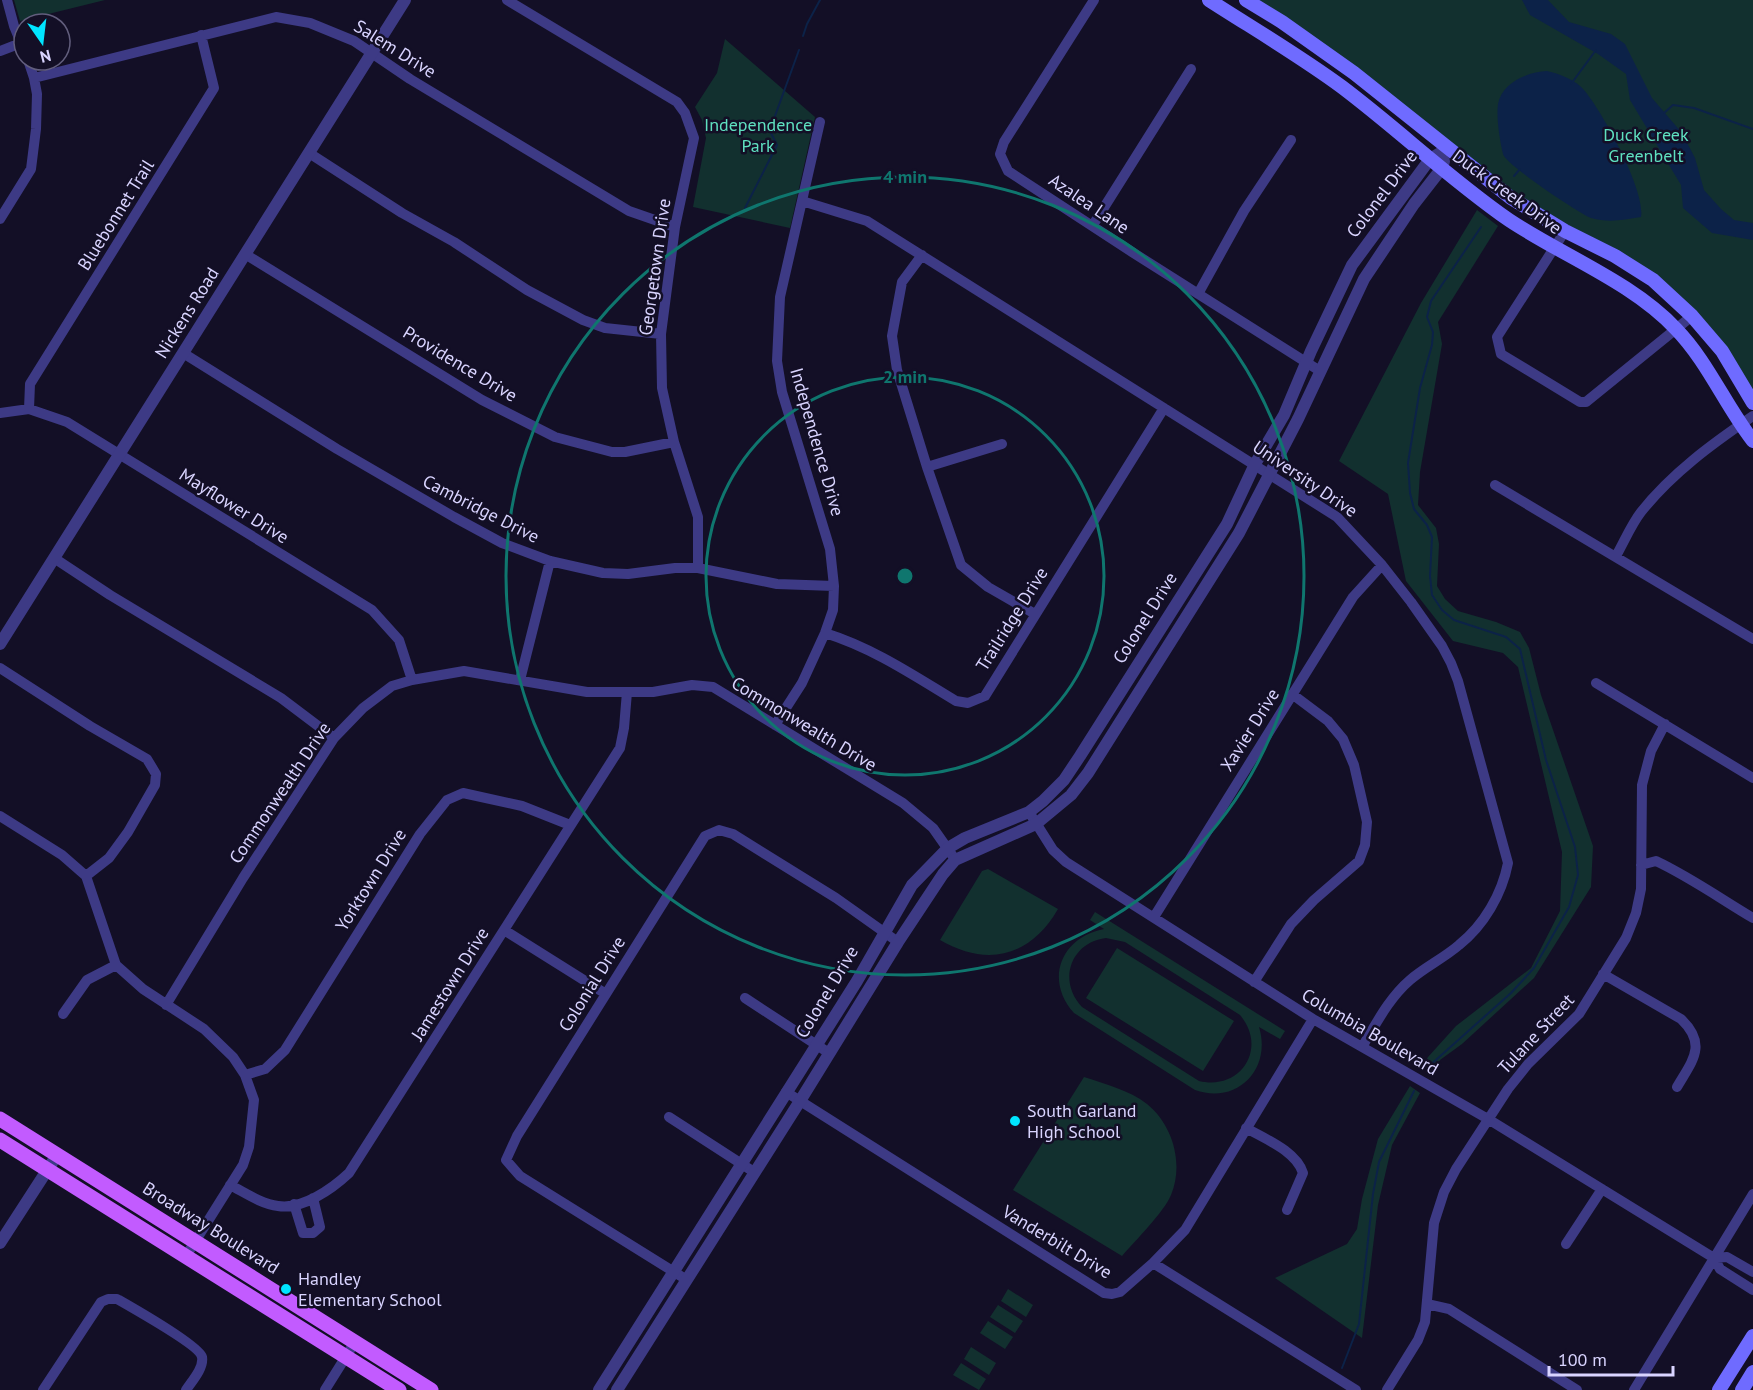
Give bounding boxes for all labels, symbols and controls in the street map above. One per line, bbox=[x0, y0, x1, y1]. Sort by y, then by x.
north arrow bbox=[12, 12, 72, 72]
street label: Salem Drive bbox=[350, 14, 441, 83]
text: N bbox=[38, 46, 53, 68]
park label: Independence Park bbox=[704, 113, 812, 157]
park label: Duck Creek Greenbelt bbox=[1603, 123, 1689, 167]
street label: Duck Creek Drive bbox=[1448, 144, 1567, 239]
street label: Colonel Drive bbox=[1341, 145, 1422, 242]
street label: Bluebonnet Trail bbox=[72, 154, 159, 274]
text: 4 min bbox=[883, 165, 927, 188]
street label: Azalea Lane bbox=[1045, 168, 1134, 239]
street label: Georgetown Drive bbox=[634, 197, 676, 337]
street label: Nickens Road bbox=[150, 263, 224, 362]
street label: Providence Drive bbox=[399, 320, 522, 407]
street label: Independence Drive bbox=[785, 365, 850, 519]
text: 2 min bbox=[883, 365, 927, 388]
street label: University Drive bbox=[1248, 435, 1362, 522]
street label: Mayflower Drive bbox=[175, 463, 293, 548]
street label: Cambridge Drive bbox=[419, 469, 543, 548]
street label: Trailridge Drive bbox=[971, 563, 1053, 675]
centre of rings bbox=[895, 566, 915, 586]
street label: Colonel Drive bbox=[1107, 568, 1182, 668]
street label: Commonwealth Drive bbox=[727, 671, 881, 776]
street label: Xavier Drive bbox=[1215, 684, 1284, 775]
street label: Commonwealth Drive bbox=[224, 718, 335, 868]
street label: Yorktown Drive bbox=[330, 824, 411, 935]
street label: Jamestown Drive bbox=[405, 923, 494, 1045]
street label: Colonial Drive bbox=[553, 932, 630, 1036]
street label: Colonel Drive bbox=[790, 941, 863, 1042]
street label: Columbia Boulevard bbox=[1298, 983, 1443, 1080]
street label: Tulane Street bbox=[1493, 989, 1579, 1079]
place label: South Garland High School bbox=[1027, 1099, 1136, 1143]
marker: South Garland High School bbox=[1008, 1114, 1022, 1128]
street label: Broadway Boulevard bbox=[139, 1176, 284, 1279]
street label: Vanderbilt Drive bbox=[997, 1199, 1116, 1283]
place label: Handley Elementary School bbox=[298, 1267, 442, 1311]
marker: Handley Elementary School bbox=[279, 1282, 293, 1296]
scale bar bbox=[1549, 1339, 1674, 1377]
text: 100 m bbox=[1558, 1348, 1607, 1371]

